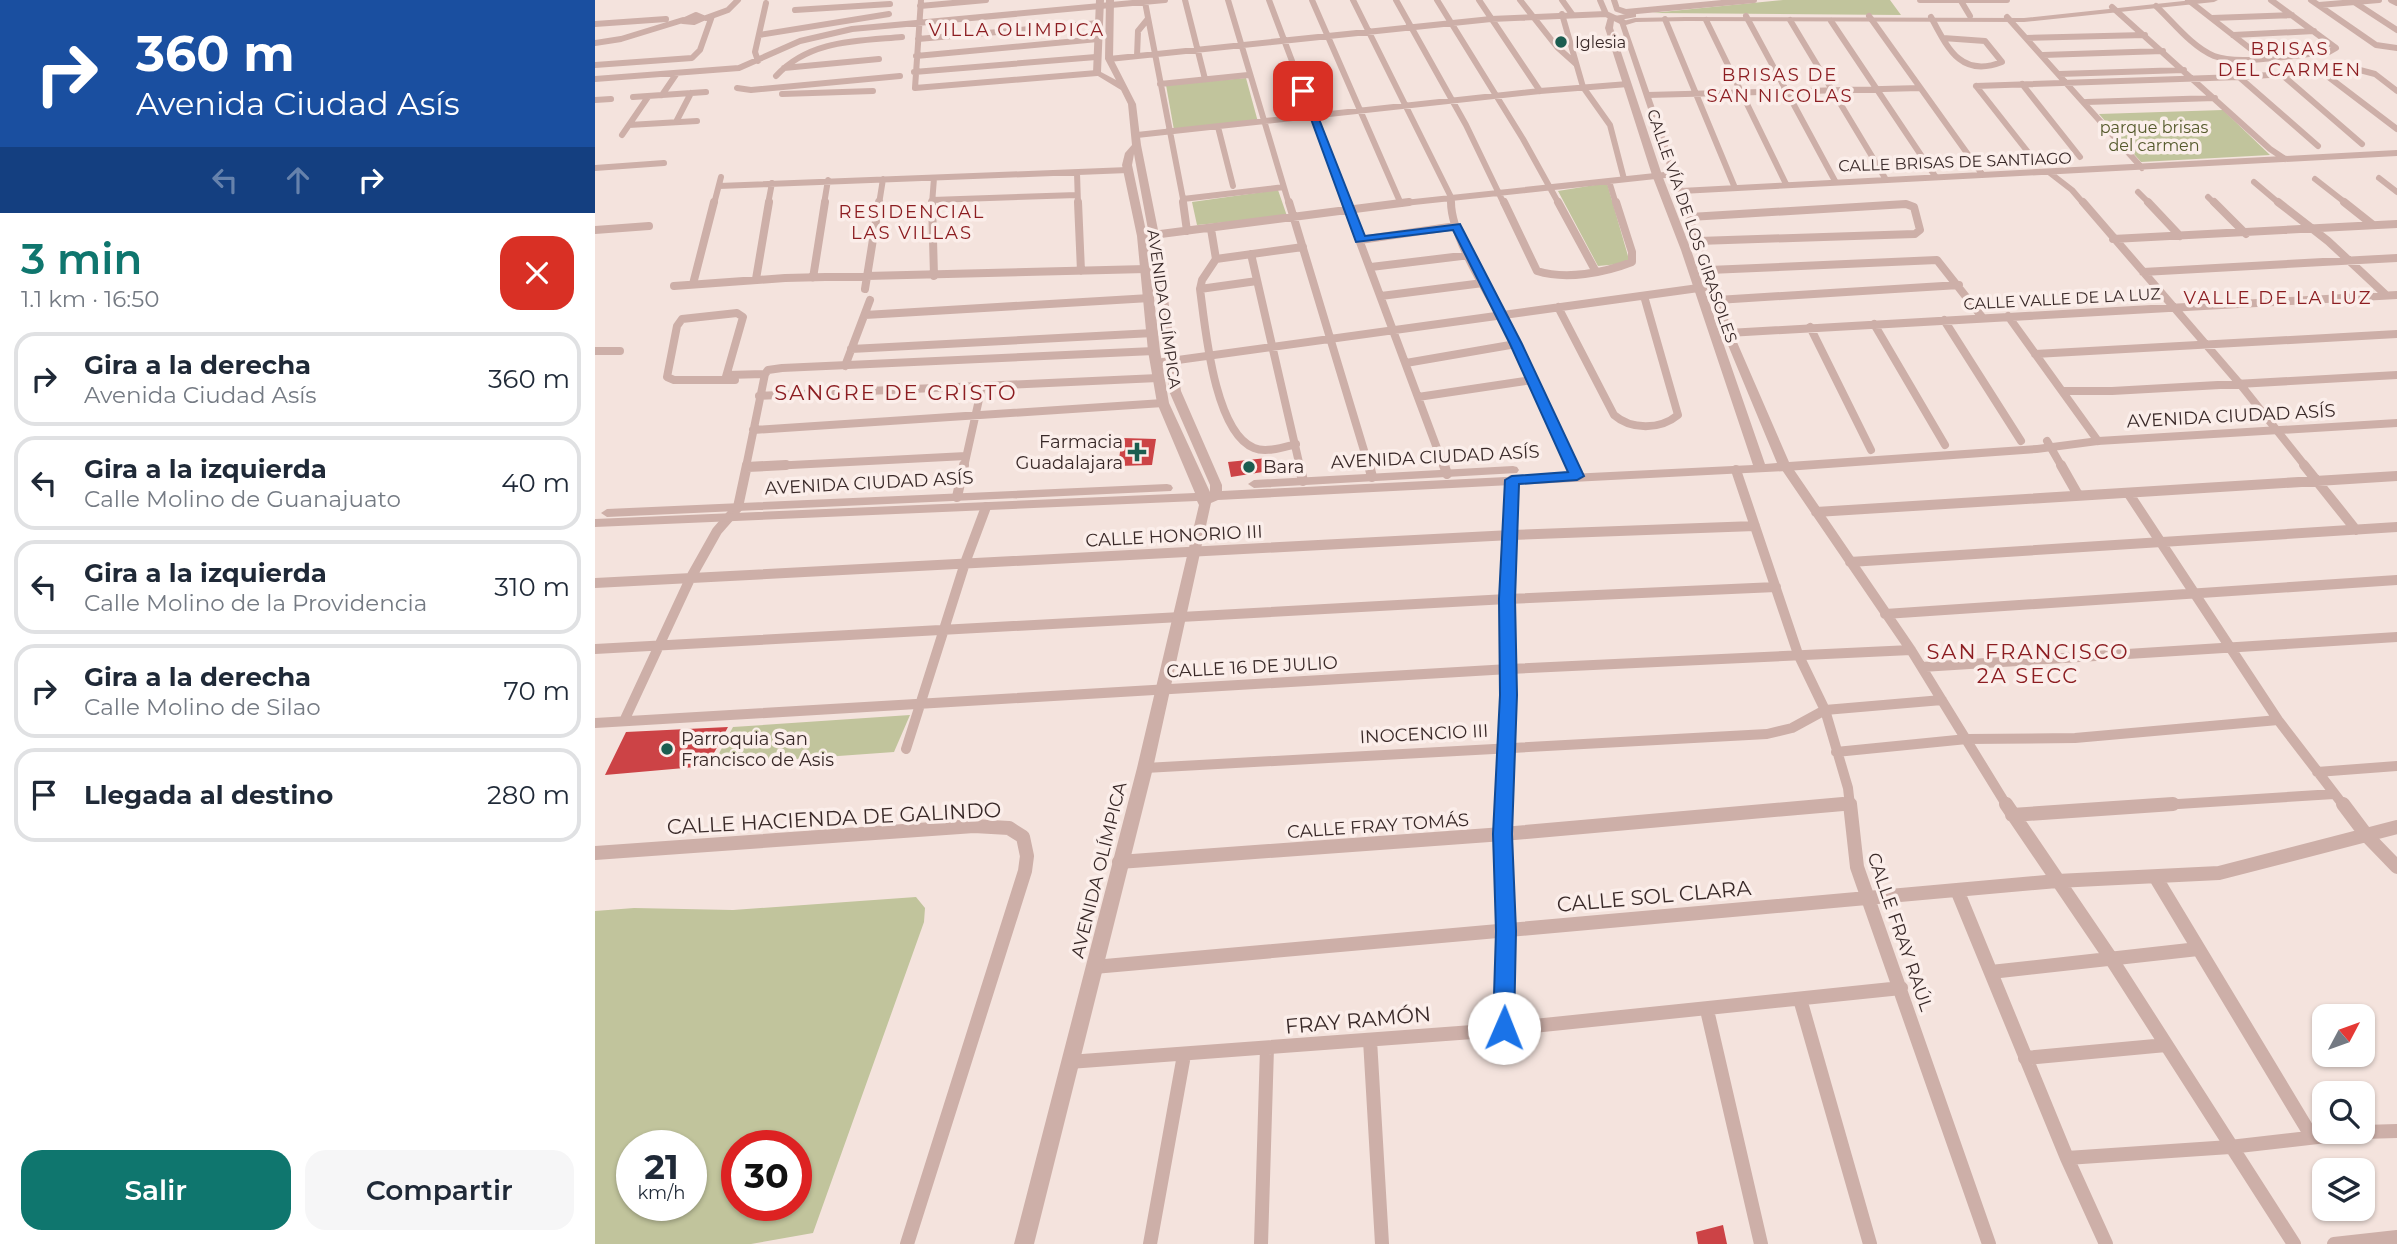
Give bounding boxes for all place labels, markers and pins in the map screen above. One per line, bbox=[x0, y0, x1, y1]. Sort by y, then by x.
place label: Iglesia bbox=[1575, 33, 1626, 52]
marker: Iglesia bbox=[1553, 34, 1569, 50]
pin bbox=[1273, 61, 1333, 121]
place label: Farmacia Guadalajara bbox=[1015, 431, 1123, 474]
marker: Farmacia Guadalajara bbox=[1129, 444, 1145, 460]
place label: Bara bbox=[1263, 456, 1304, 478]
marker: Bara bbox=[1241, 459, 1257, 475]
place label: Parroquia San Francisco de Asis bbox=[681, 728, 834, 771]
marker: Parroquia San Francisco de Asis bbox=[659, 741, 675, 757]

